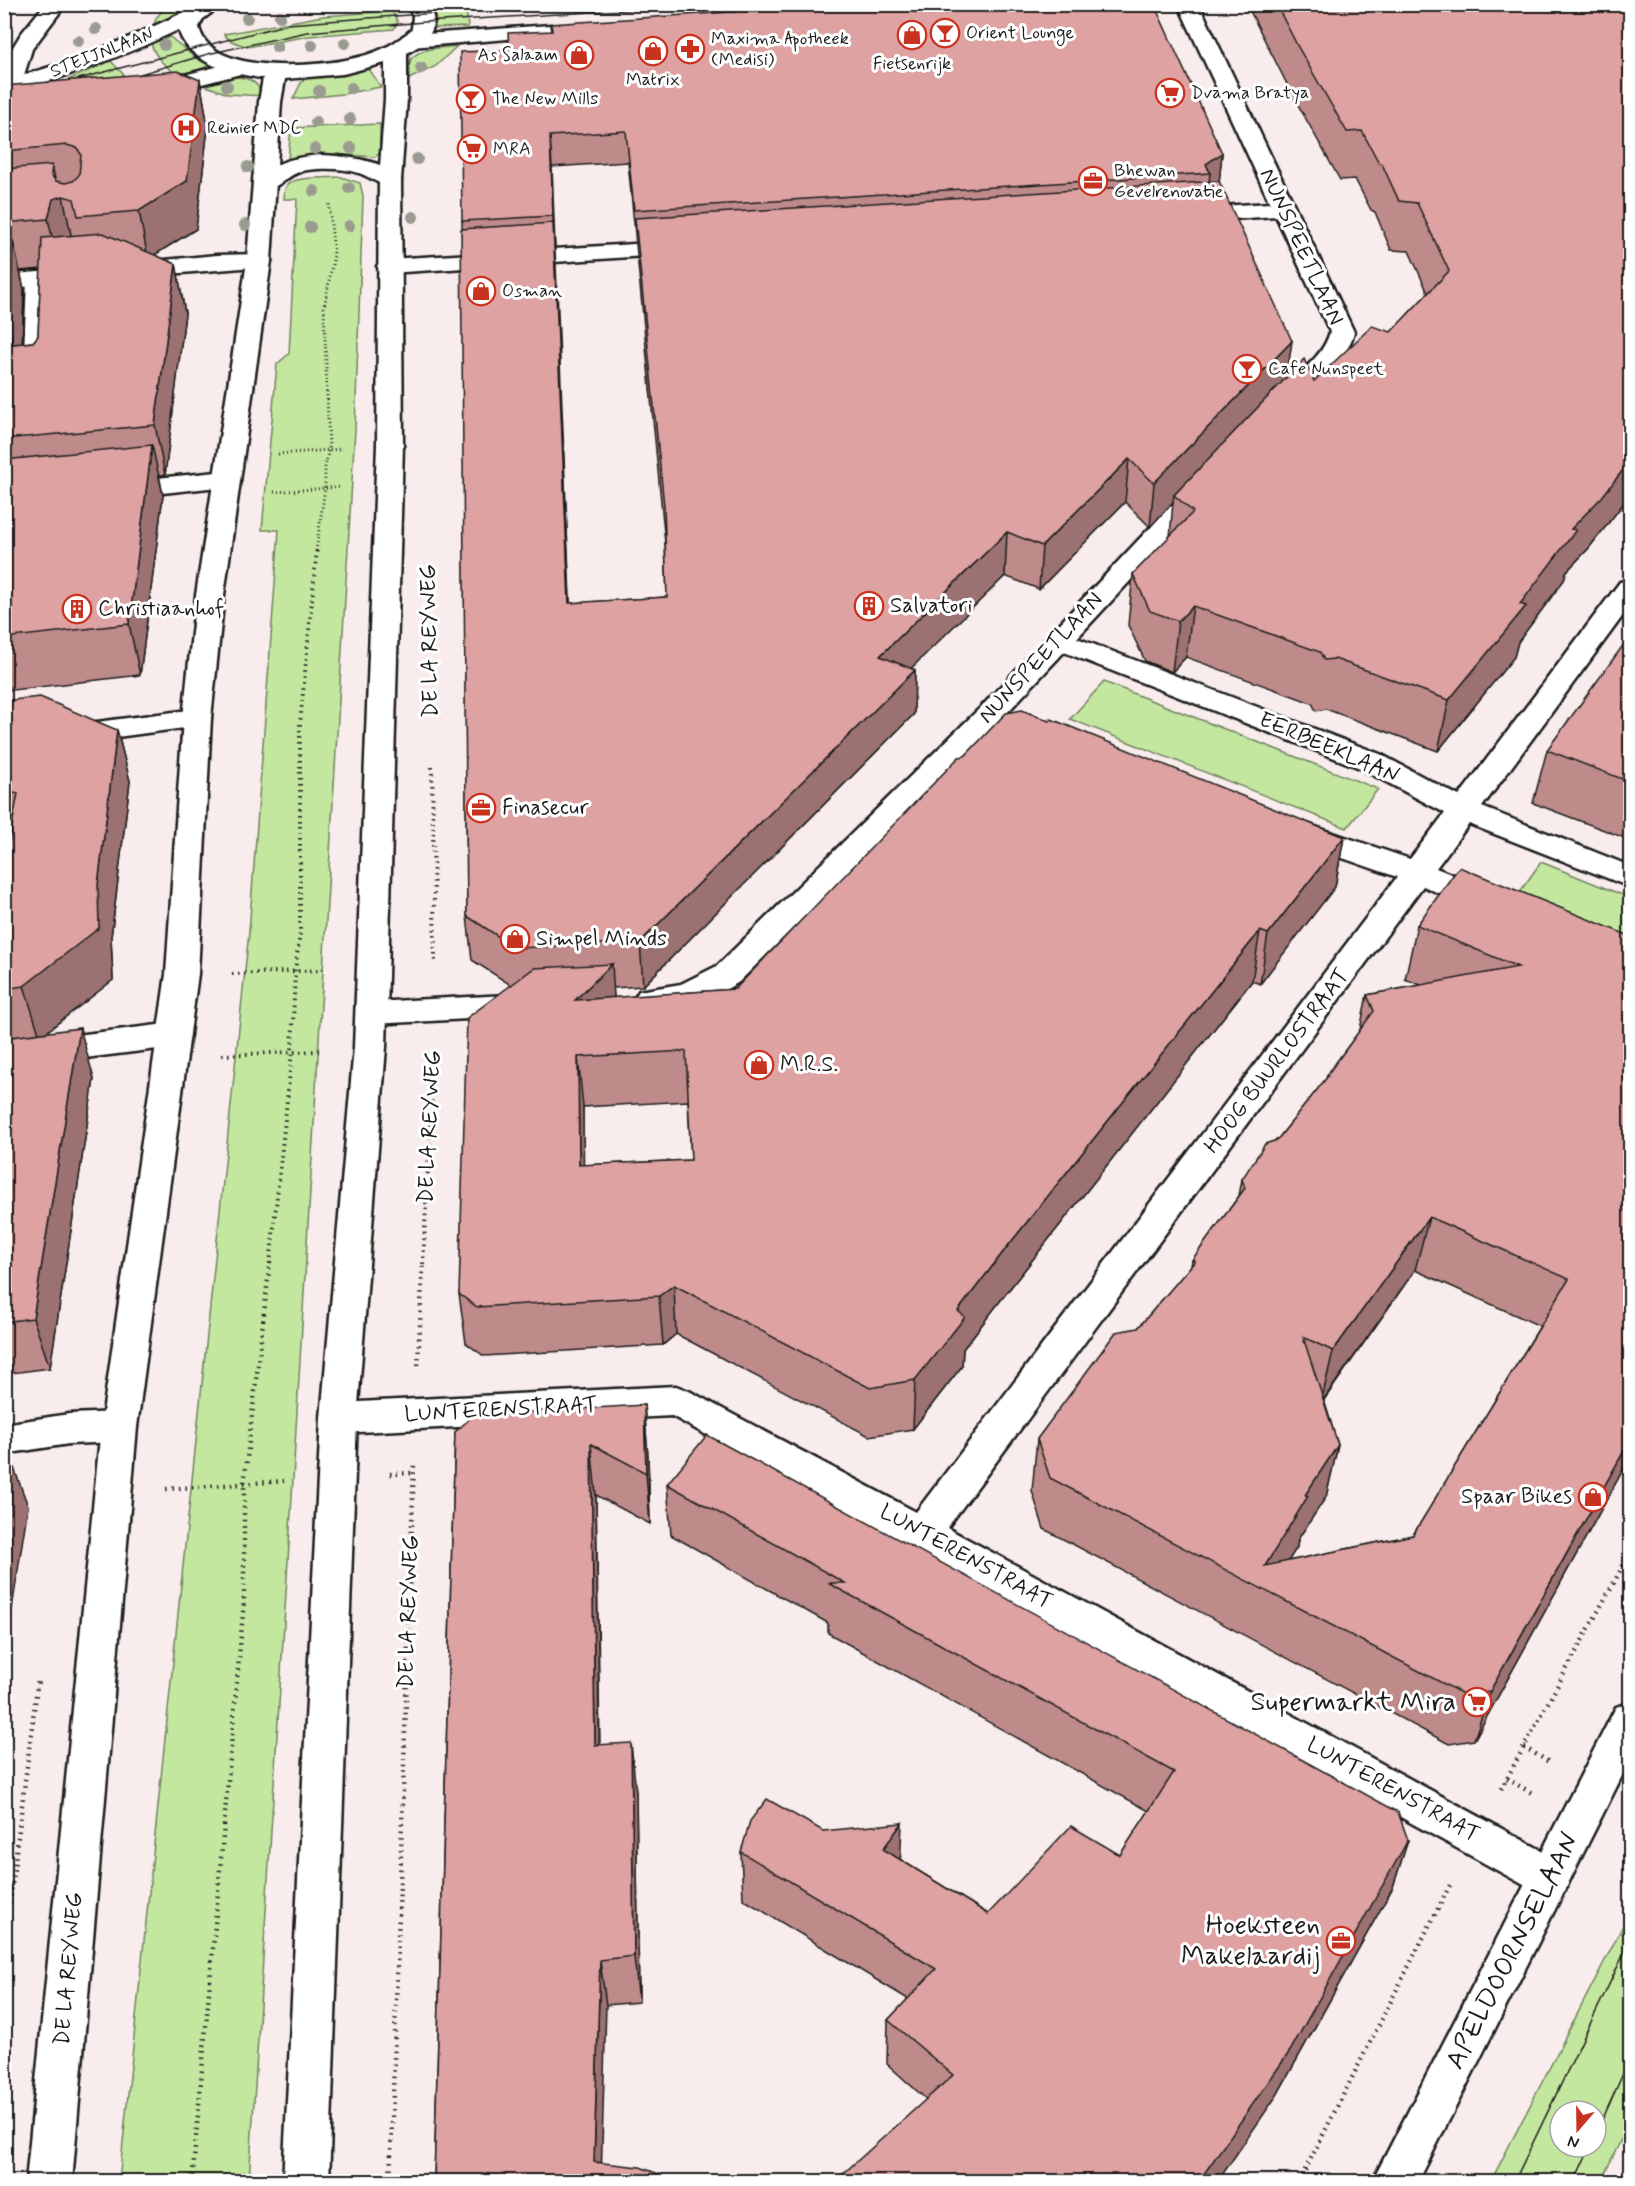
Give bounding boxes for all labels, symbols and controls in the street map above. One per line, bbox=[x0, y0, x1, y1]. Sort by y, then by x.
bar icon: Orient Lounge bbox=[929, 17, 961, 49]
shop icon: Fietsenrijk bbox=[896, 19, 928, 51]
place label: Orient Lounge bbox=[966, 21, 1074, 46]
street label: STEIJNLAAN bbox=[47, 22, 157, 84]
place label: Maxima Apotheek (Medisi) bbox=[711, 27, 849, 72]
pharmacy icon: Maxima Apotheek (Medisi) bbox=[674, 33, 706, 65]
shop icon: Matrix bbox=[637, 35, 669, 67]
shop icon: As Salaam bbox=[563, 39, 595, 71]
place label: As Salaam bbox=[477, 43, 558, 67]
place label: Fietsenrijk bbox=[873, 52, 951, 76]
place label: Matrix bbox=[626, 68, 680, 92]
supermarket icon: Dvama Bratya bbox=[1154, 77, 1186, 109]
place label: Dvama Bratya bbox=[1191, 81, 1309, 105]
bar icon: The New Mills bbox=[455, 83, 487, 115]
place label: The New Mills bbox=[492, 87, 598, 111]
hospital icon: Reinier MDC bbox=[170, 112, 202, 144]
place label: Reinier MDC bbox=[207, 116, 301, 140]
supermarket icon: MRA bbox=[456, 133, 488, 165]
place label: MRA bbox=[493, 137, 531, 161]
place label: Bhewan Gevelrenovatie bbox=[1114, 159, 1224, 204]
street label: NUNSPEETLAAN bbox=[1252, 164, 1350, 330]
office icon: Bhewan Gevelrenovatie bbox=[1077, 165, 1109, 197]
shop icon: Osman bbox=[465, 275, 497, 307]
place label: Osman bbox=[502, 279, 562, 303]
bar icon: Cafe Nunspeet bbox=[1231, 353, 1263, 385]
place label: Cafe Nunspeet bbox=[1268, 357, 1384, 381]
street label: DE LA REYWEG bbox=[415, 564, 445, 718]
street label: NUNSPEETLAAN bbox=[973, 586, 1109, 730]
building icon: Salvatori bbox=[853, 590, 885, 622]
place label: Salvatori bbox=[890, 592, 972, 620]
building icon: Christiaanhof bbox=[61, 593, 93, 625]
place label: Christiaanhof bbox=[98, 595, 224, 623]
street label: EERBEEKLAAN bbox=[1255, 706, 1403, 790]
office icon: Finasecur bbox=[465, 792, 497, 824]
place label: Finasecur bbox=[502, 794, 590, 822]
shop icon: Simpel Minds bbox=[499, 923, 531, 955]
place label: Simpel Minds bbox=[536, 925, 667, 953]
street label: HOOG BUURLOSTRAAT bbox=[1198, 963, 1356, 1159]
street label: DE LA REYWEG bbox=[412, 1049, 448, 1205]
shop icon: M.R.S. bbox=[743, 1049, 775, 1081]
place label: M.R.S. bbox=[780, 1051, 838, 1079]
street label: LUNTERENSTRAAT bbox=[404, 1391, 598, 1429]
shop icon: Spaar Bikes bbox=[1577, 1481, 1609, 1513]
place label: Spaar Bikes bbox=[1461, 1483, 1572, 1511]
street label: LUNTERENSTRAAT bbox=[875, 1498, 1057, 1616]
street label: DE LA REYWEG bbox=[392, 1535, 426, 1689]
place label: Supermarkt Mira bbox=[1251, 1685, 1456, 1720]
supermarket icon: Supermarkt Mira bbox=[1461, 1686, 1493, 1718]
street label: LUNTERENSTRAAT bbox=[1302, 1731, 1484, 1849]
street label: APELDOORNSELAAN bbox=[1438, 1827, 1588, 2075]
street label: DE LA REYWEG bbox=[48, 1891, 90, 2047]
place label: Hoeksteen Makelaardij bbox=[1181, 1908, 1320, 1974]
office icon: Hoeksteen Makelaardij bbox=[1325, 1925, 1357, 1957]
north arrow bbox=[1548, 2099, 1608, 2159]
text: N bbox=[1565, 2130, 1582, 2153]

